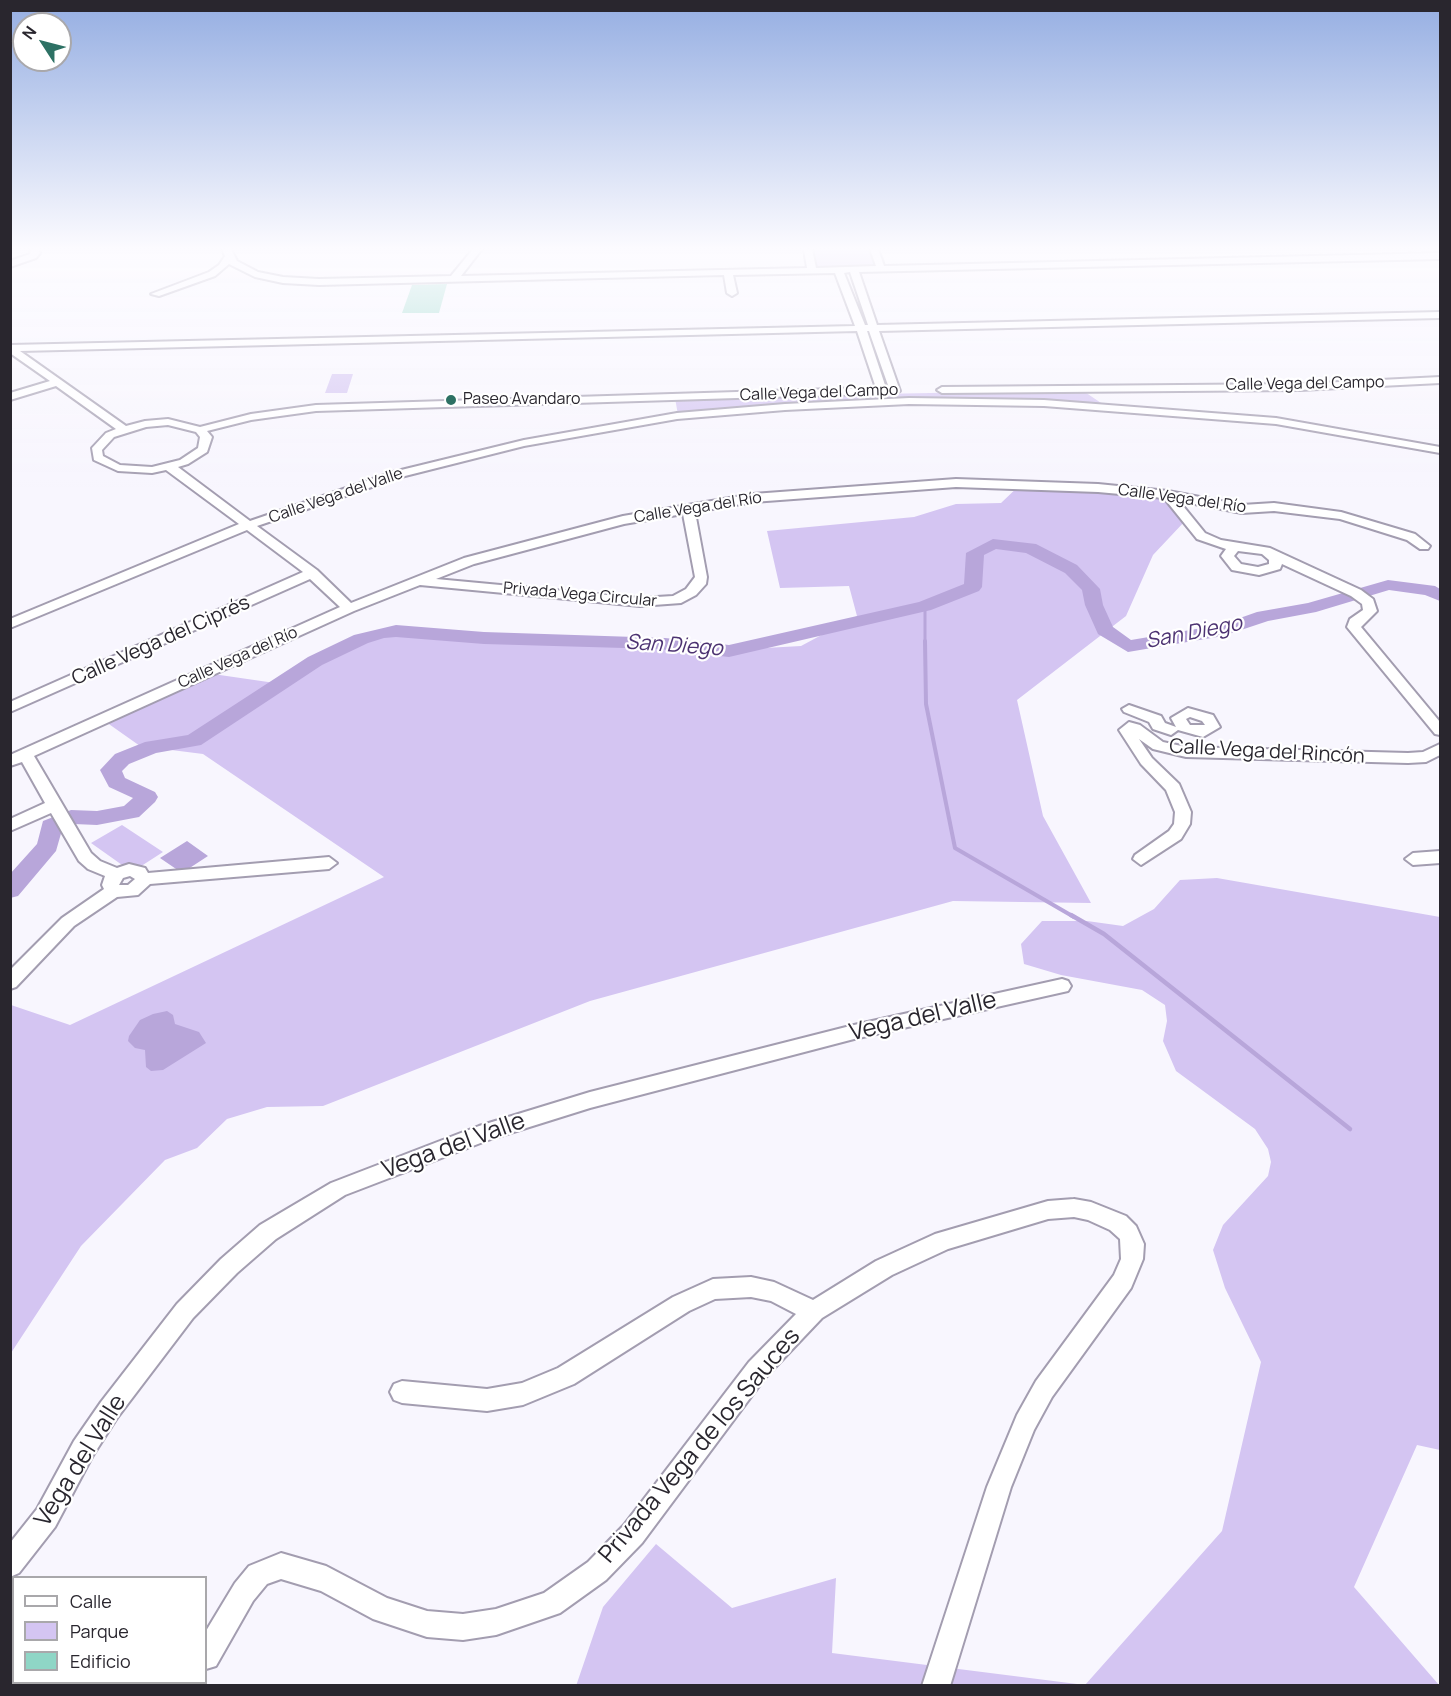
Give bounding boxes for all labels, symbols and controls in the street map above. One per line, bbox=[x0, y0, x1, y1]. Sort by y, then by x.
north arrow bbox=[12, 12, 72, 72]
text: N bbox=[17, 21, 41, 44]
street label: Calle Vega del Campo bbox=[1226, 373, 1384, 395]
street label: Calle Vega del Campo bbox=[739, 381, 899, 405]
place label: Paseo Avandaro bbox=[463, 390, 581, 410]
marker: Paseo Avandaro bbox=[444, 393, 458, 407]
street label: Calle Vega del Valle bbox=[267, 464, 405, 528]
street label: Calle Vega del Río bbox=[1117, 481, 1247, 517]
street label: Calle Vega del Río bbox=[633, 488, 763, 528]
street label: Privada Vega Circular bbox=[502, 579, 658, 611]
street label: Calle Vega del Ciprés bbox=[68, 591, 254, 691]
water label: San Diego bbox=[1144, 611, 1244, 655]
street label: Calle Vega del Río bbox=[175, 623, 301, 693]
water label: San Diego bbox=[625, 630, 723, 662]
street label: Calle Vega del Rincón bbox=[1169, 735, 1365, 769]
street label: Vega del Valle bbox=[847, 986, 999, 1048]
street label: Vega del Valle bbox=[379, 1107, 529, 1185]
street label: Privada Vega de los Sauces bbox=[593, 1323, 807, 1569]
street label: Vega del Valle bbox=[29, 1390, 133, 1532]
legend bbox=[12, 1576, 207, 1684]
text: Calle bbox=[70, 1589, 112, 1613]
text: Parque bbox=[70, 1619, 129, 1643]
text: Edificio bbox=[70, 1649, 131, 1673]

